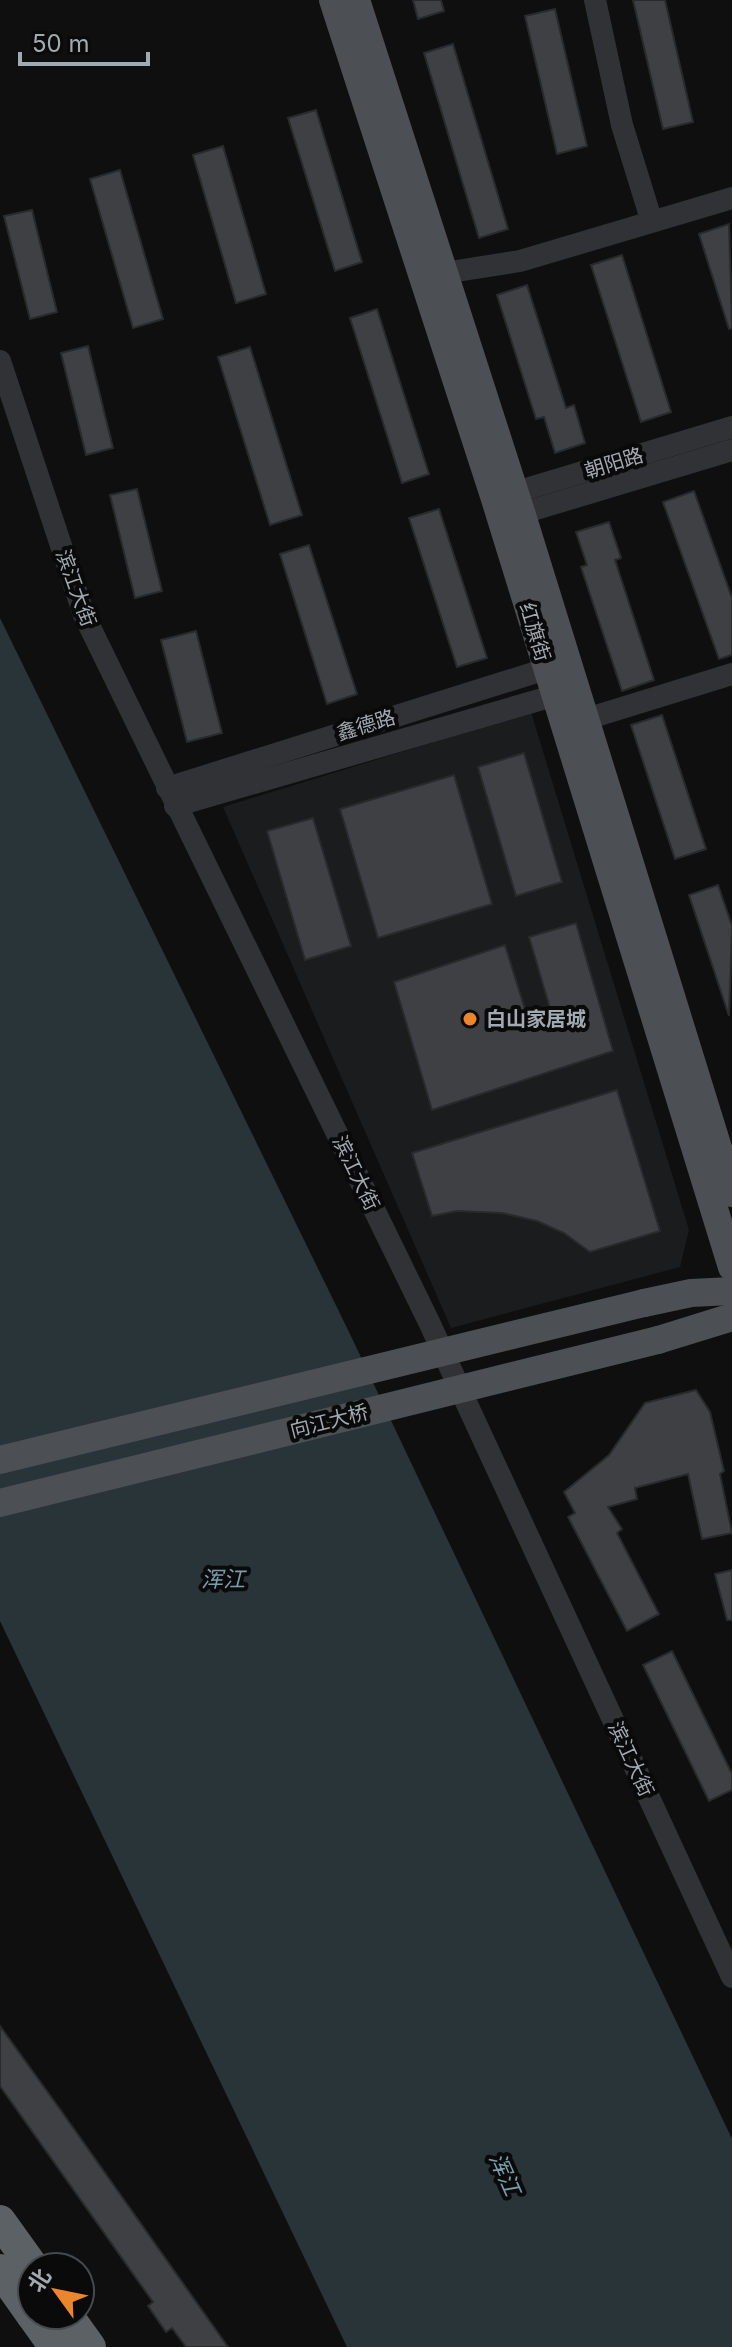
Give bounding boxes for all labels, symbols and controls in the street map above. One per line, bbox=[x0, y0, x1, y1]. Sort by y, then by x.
scale bar bbox=[20, 16, 148, 66]
text: 50 m bbox=[32, 29, 90, 58]
street label: 朝阳路 bbox=[582, 443, 646, 483]
street label: 滨江大街 bbox=[51, 546, 101, 630]
street label: 红旗街 bbox=[515, 600, 555, 664]
street label: 鑫德路 bbox=[334, 705, 398, 745]
place label: 白山家居城 bbox=[486, 1007, 586, 1031]
marker: 白山家居城 bbox=[461, 1010, 479, 1028]
street label: 滨江大街 bbox=[328, 1132, 384, 1214]
street label: 向江大桥 bbox=[287, 1400, 371, 1442]
water label: 浑江 bbox=[201, 1566, 247, 1592]
street label: 滨江大街 bbox=[603, 1718, 659, 1800]
water label: 浑江 bbox=[484, 2149, 527, 2201]
north arrow bbox=[16, 2251, 96, 2331]
text: 北 bbox=[22, 2264, 56, 2296]

